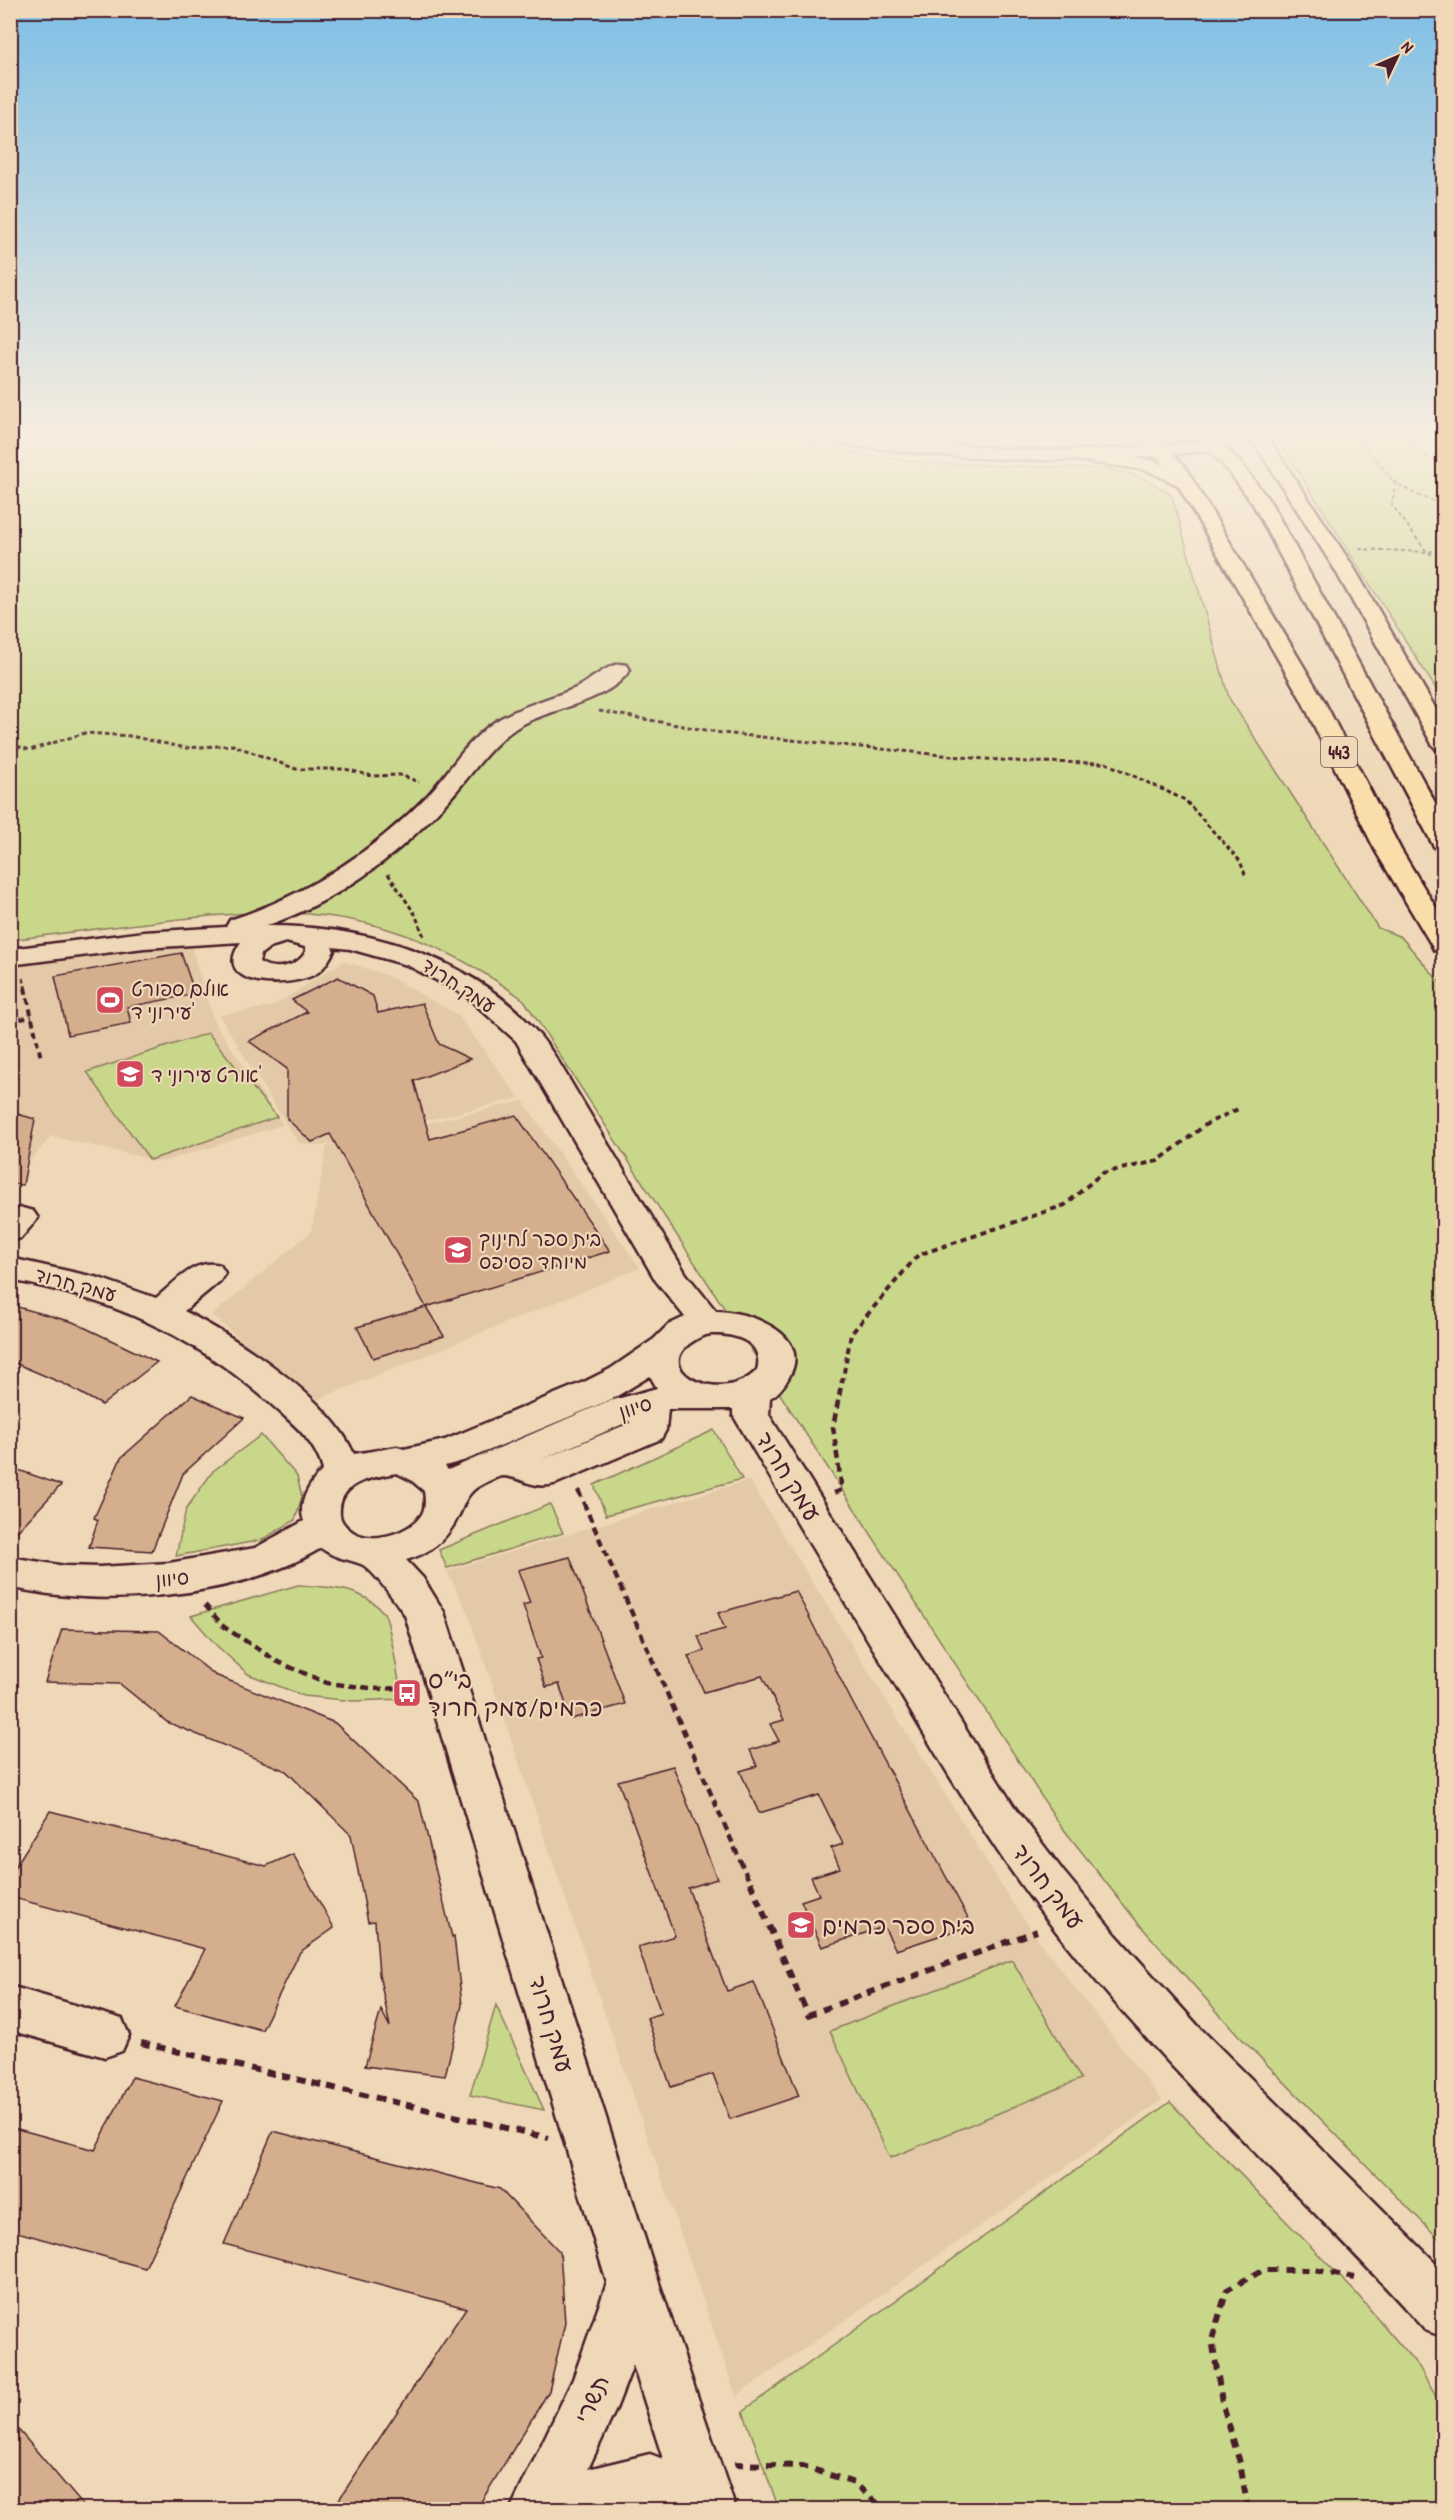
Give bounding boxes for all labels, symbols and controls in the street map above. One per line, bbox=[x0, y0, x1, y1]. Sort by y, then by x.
north arrow bbox=[1367, 27, 1427, 87]
text: N bbox=[1397, 36, 1419, 58]
road number: 443 bbox=[1321, 737, 1357, 767]
street label: עמק חרוד bbox=[417, 951, 501, 1019]
place label: אולם ספורט עירוני ד' bbox=[131, 975, 229, 1025]
sports icon: אולם ספורט עירוני ד' bbox=[94, 984, 126, 1016]
school or university icon: אורט עירוני ד' bbox=[114, 1058, 146, 1090]
place label: אורט עירוני ד' bbox=[151, 1061, 262, 1088]
place label: בית ספר לחינוך מיוחד פסיפס bbox=[479, 1225, 601, 1275]
school or university icon: בית ספר לחינוך מיוחד פסיפס bbox=[442, 1234, 474, 1266]
street label: עמק חרוד bbox=[32, 1260, 120, 1308]
street label: סיוון bbox=[615, 1389, 655, 1425]
street label: עמק חרוד bbox=[749, 1425, 829, 1527]
street label: סיוון bbox=[154, 1563, 190, 1593]
place label: בי״ס כרמים/עמק חרוד bbox=[428, 1663, 603, 1723]
bus stop icon: בי״ס כרמים/עמק חרוד bbox=[391, 1677, 423, 1709]
street label: עמק חרוד bbox=[1006, 1837, 1092, 1935]
school or university icon: בית ספר כרמים bbox=[785, 1909, 817, 1941]
place label: בית ספר כרמים bbox=[822, 1909, 975, 1941]
street label: עמק חרוד bbox=[522, 1971, 582, 2077]
street label: תשרי bbox=[566, 2370, 616, 2428]

